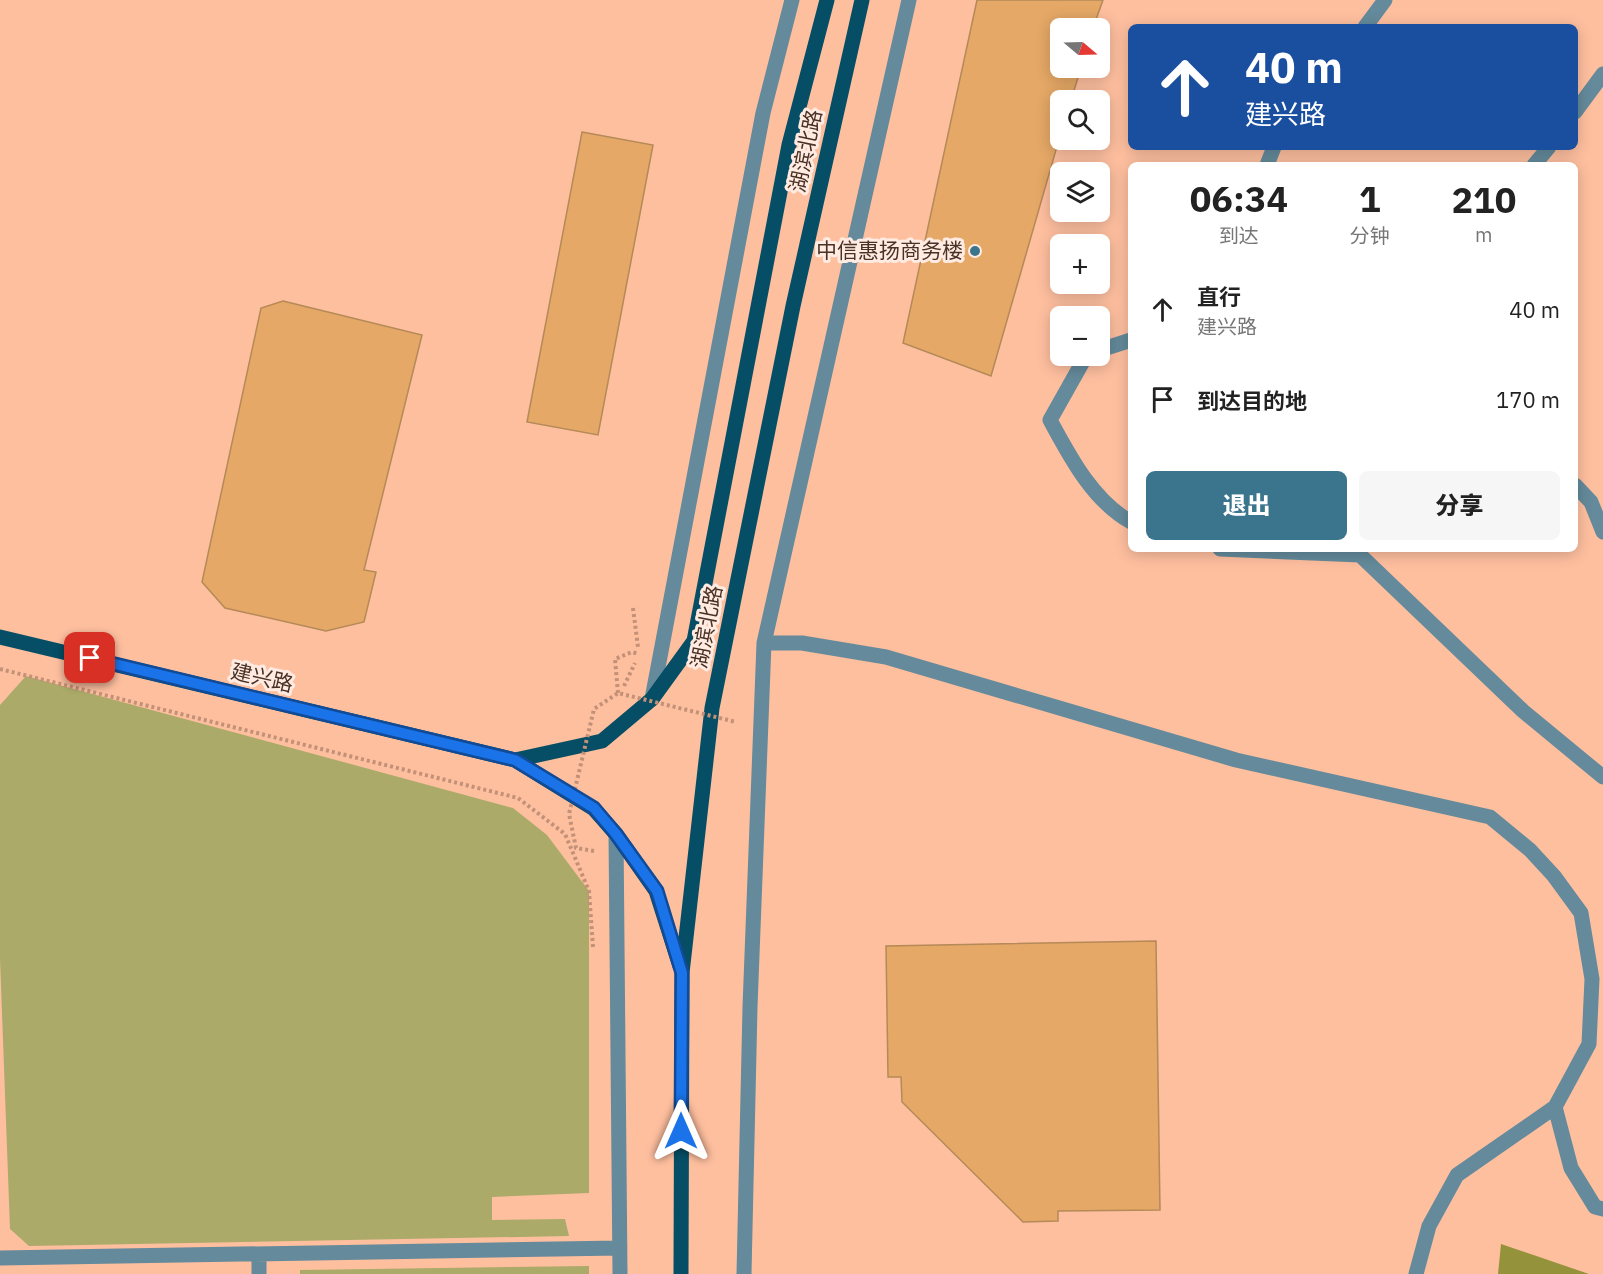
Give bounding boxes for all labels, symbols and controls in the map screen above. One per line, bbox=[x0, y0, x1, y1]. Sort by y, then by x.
north arrow bbox=[1050, 18, 1110, 78]
map controls bbox=[1050, 18, 1110, 366]
text: 40 m bbox=[1245, 40, 1343, 95]
icon: ahead bbox=[1146, 48, 1224, 126]
button: search bbox=[1050, 90, 1110, 150]
text: 建兴路 bbox=[1245, 96, 1326, 131]
street label: 湖滨北路 bbox=[783, 107, 827, 195]
button: layers bbox=[1050, 162, 1110, 222]
text: 06:34 bbox=[1190, 175, 1288, 222]
text: 1 bbox=[1359, 175, 1381, 222]
text: 210 bbox=[1451, 176, 1516, 223]
text: m bbox=[1475, 221, 1493, 248]
text: 到达 bbox=[1219, 222, 1259, 249]
text: 分钟 bbox=[1350, 222, 1390, 249]
button: + bbox=[1050, 234, 1110, 294]
place label: 中信惠扬商务楼 bbox=[816, 236, 963, 264]
marker: 中信惠扬商务楼 bbox=[968, 244, 982, 258]
text: 直行 bbox=[1197, 282, 1241, 311]
icon: ahead bbox=[1146, 293, 1179, 326]
text: 40 m bbox=[1509, 295, 1560, 324]
button: − bbox=[1050, 306, 1110, 366]
text: 建兴路 bbox=[1197, 313, 1257, 340]
icon: arrive bbox=[1146, 383, 1179, 416]
text: 170 m bbox=[1496, 385, 1560, 414]
text: 到达目的地 bbox=[1197, 386, 1307, 415]
button: 退出 bbox=[1146, 471, 1347, 540]
button: 分享 bbox=[1359, 471, 1560, 540]
street label: 湖滨北路 bbox=[684, 583, 728, 671]
pin bbox=[64, 632, 115, 683]
icon: arrive bbox=[73, 641, 106, 674]
street label: 建兴路 bbox=[228, 656, 296, 698]
position arrow bbox=[649, 1099, 713, 1163]

